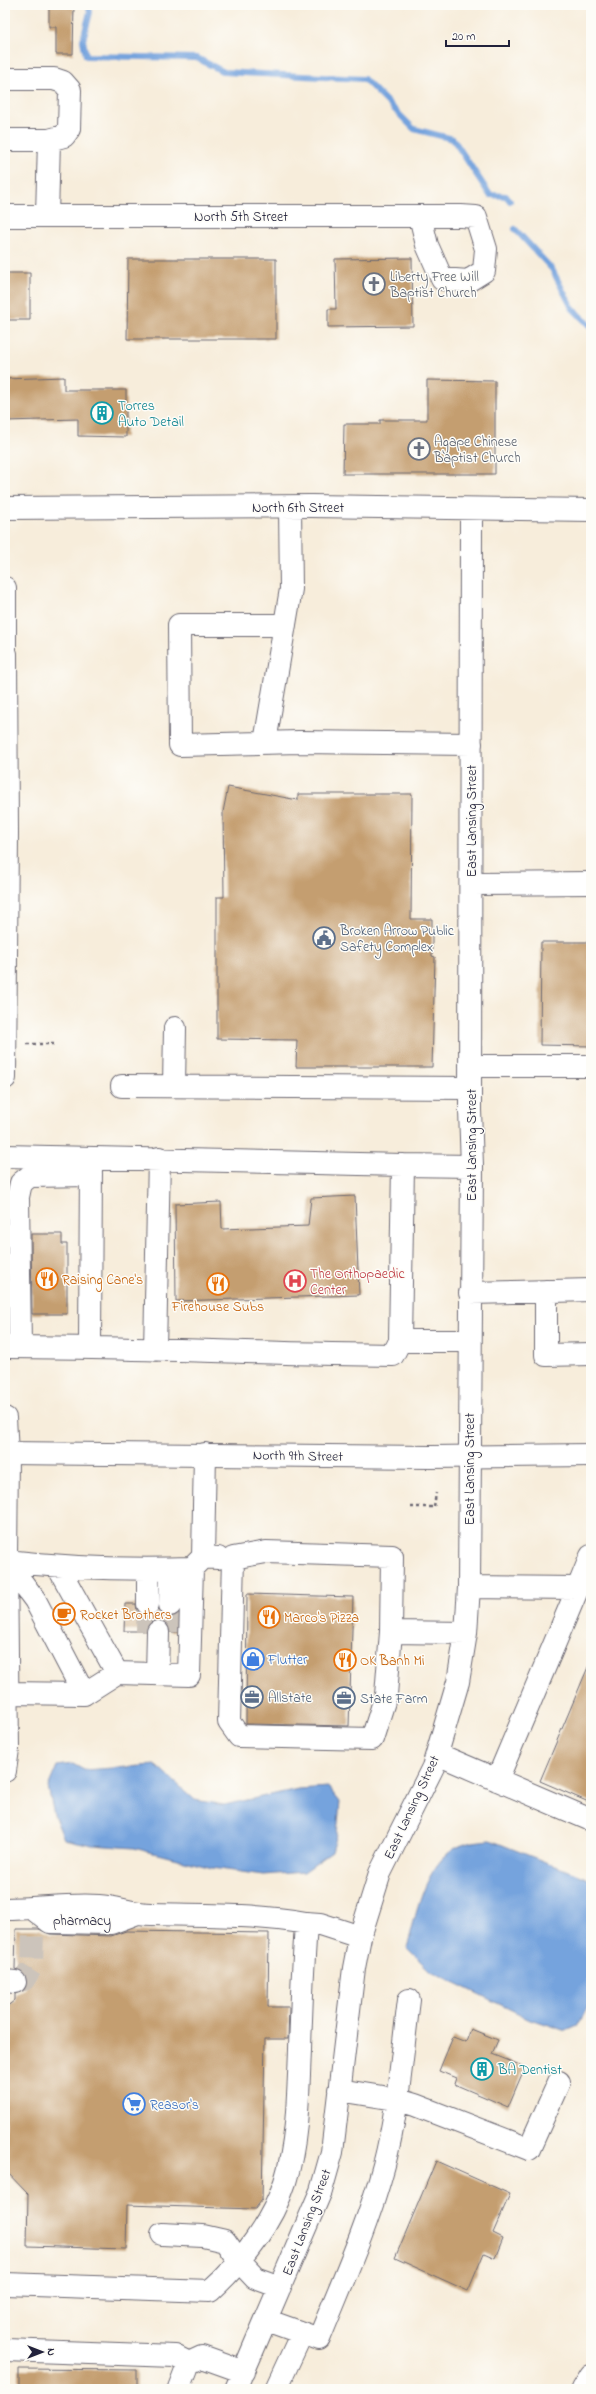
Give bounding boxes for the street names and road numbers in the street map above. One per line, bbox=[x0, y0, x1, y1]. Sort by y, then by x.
street label: North 5th Street bbox=[194, 207, 288, 228]
street label: North 6th Street bbox=[252, 498, 344, 519]
street label: East Lansing Street bbox=[462, 764, 484, 877]
street label: East Lansing Street bbox=[462, 1088, 484, 1201]
street label: East Lansing Street bbox=[460, 1412, 482, 1525]
street label: North 9th Street bbox=[253, 1445, 344, 1468]
street label: East Lansing Street bbox=[379, 1752, 447, 1864]
street label: pharmacy bbox=[53, 1911, 111, 1933]
street label: East Lansing Street bbox=[277, 2166, 338, 2279]

